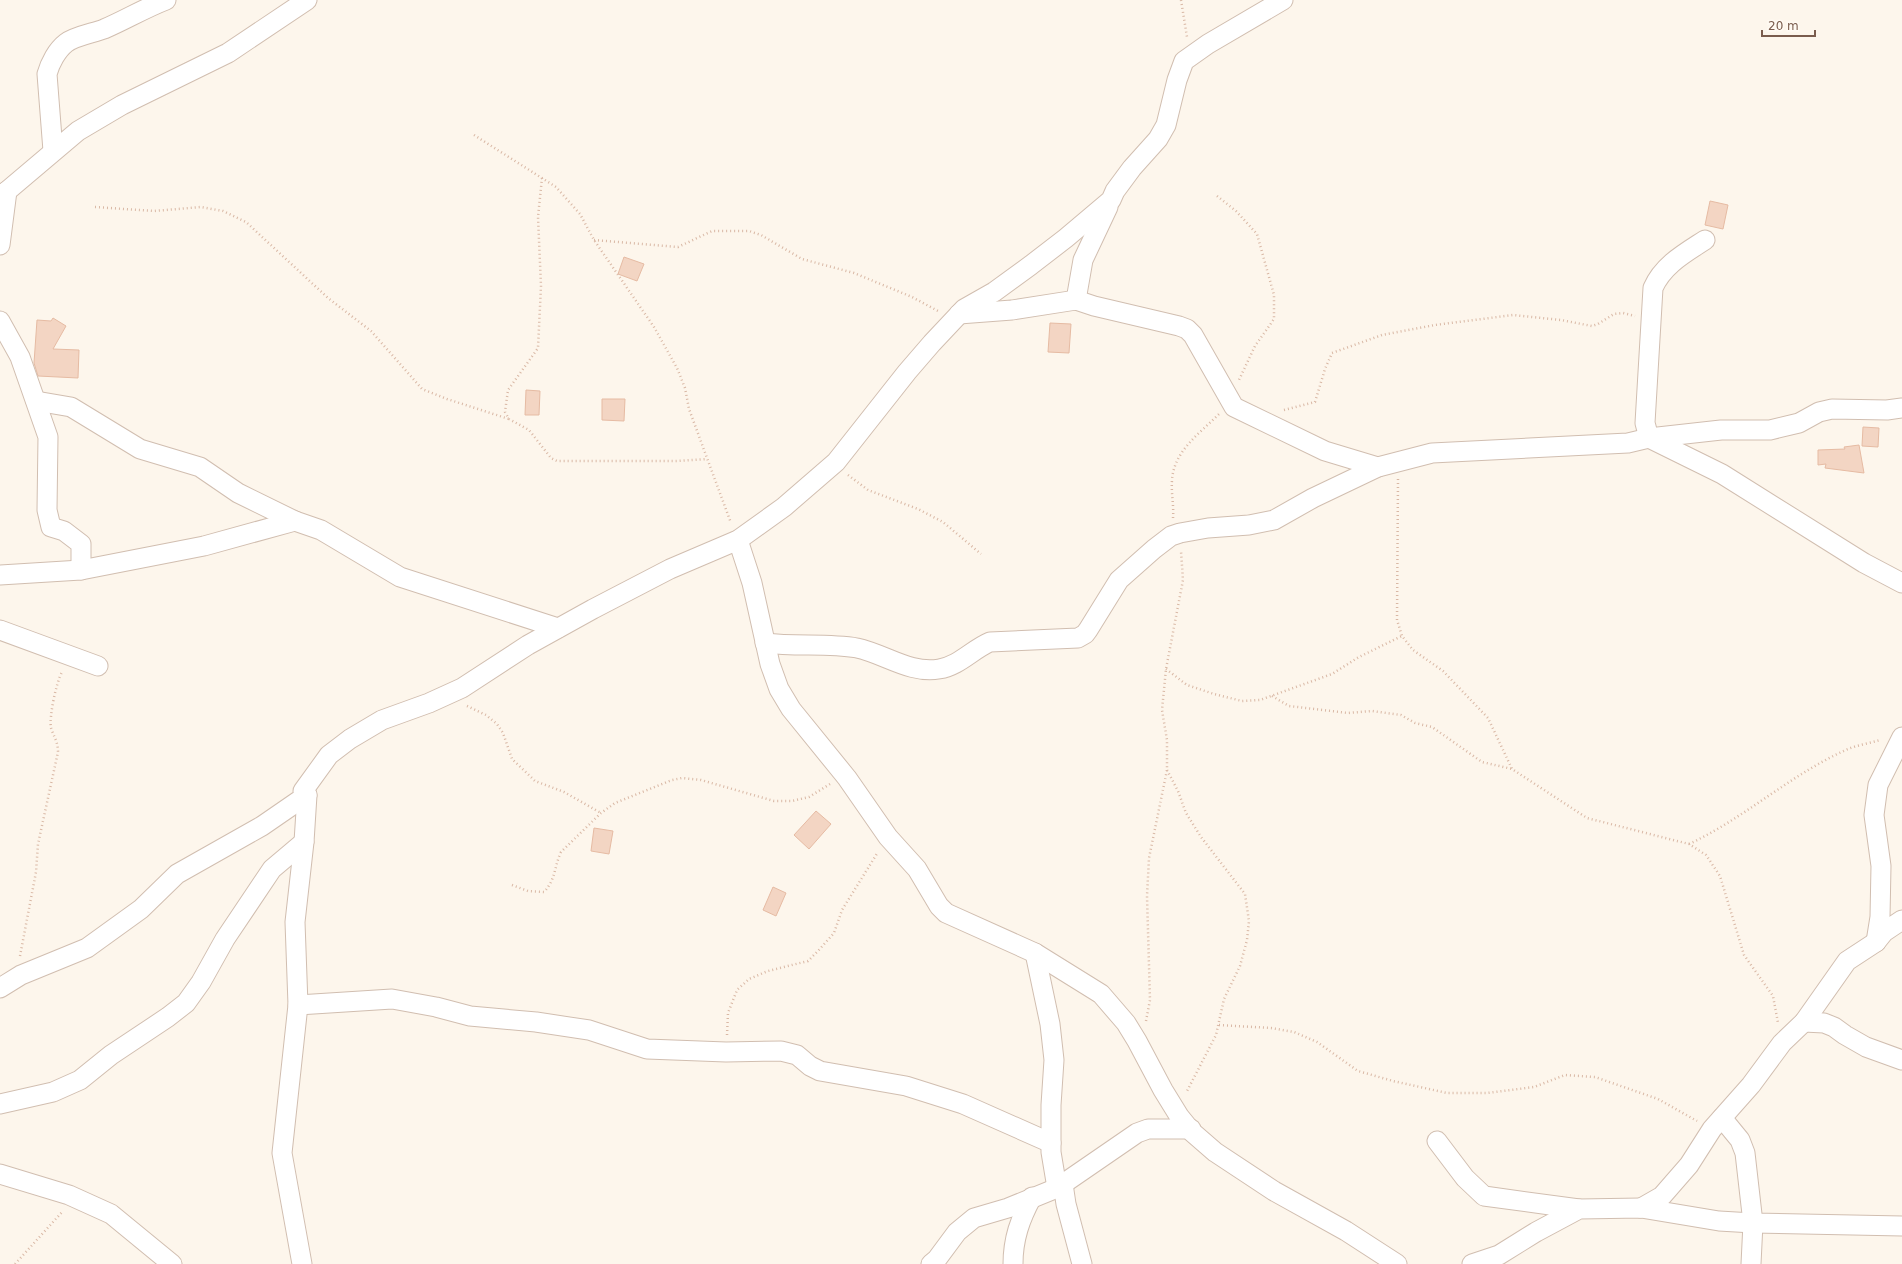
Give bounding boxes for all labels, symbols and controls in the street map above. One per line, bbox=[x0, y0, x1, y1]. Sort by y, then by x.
scale bar bbox=[1762, 12, 1815, 38]
text: 20 m bbox=[1768, 19, 1799, 33]

